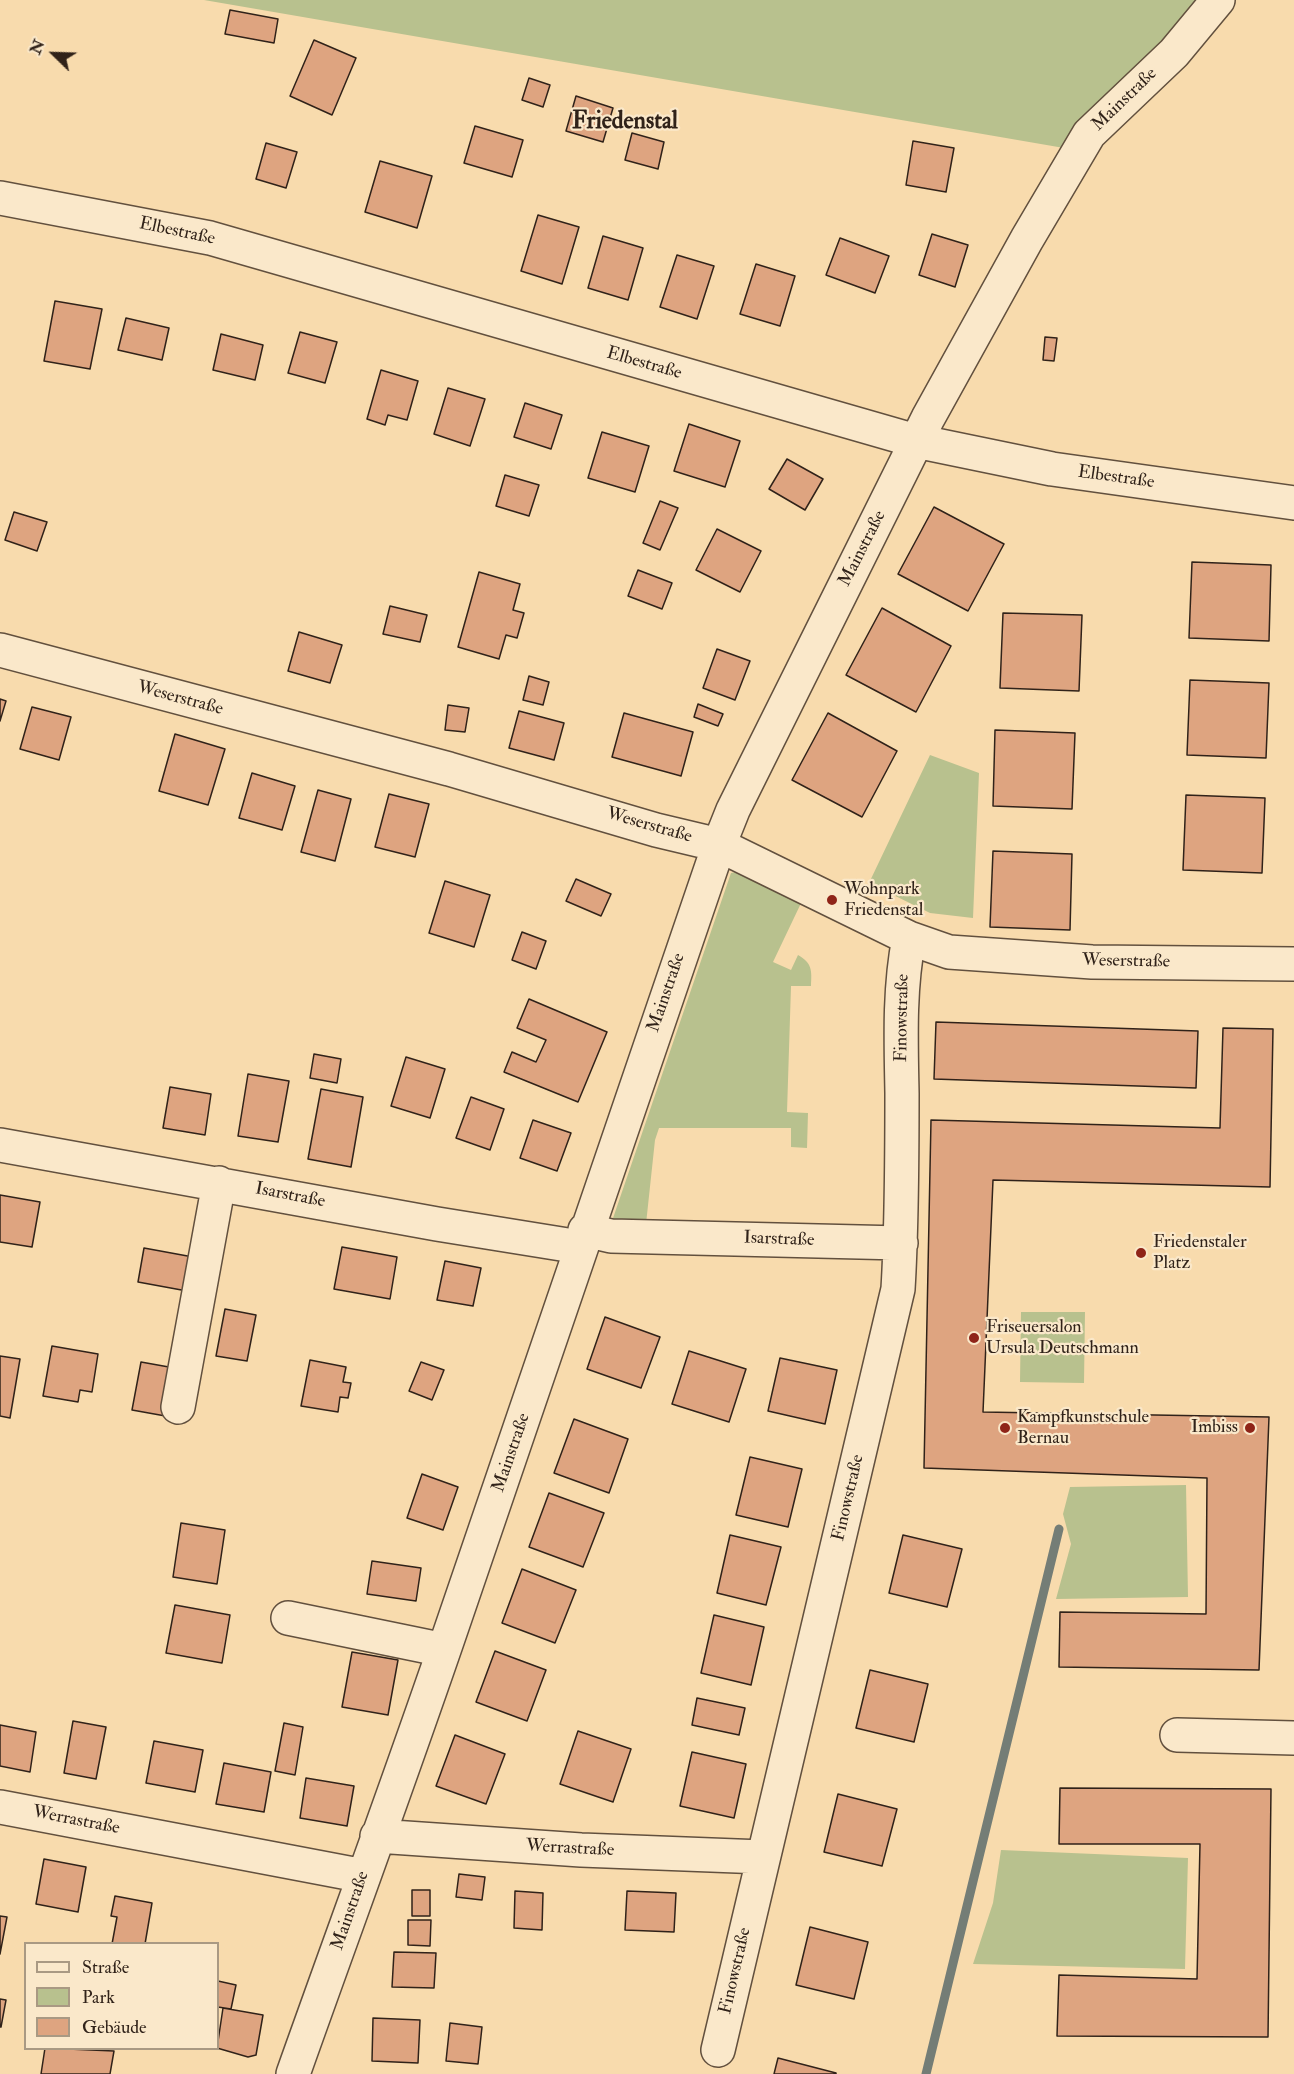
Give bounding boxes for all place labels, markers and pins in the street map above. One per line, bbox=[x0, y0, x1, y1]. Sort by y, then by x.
place label: Wohnpark Friedenstal bbox=[844, 879, 923, 922]
marker: Wohnpark Friedenstal bbox=[825, 893, 839, 907]
place label: Friedenstaler Platz bbox=[1153, 1232, 1247, 1274]
marker: Friedenstaler Platz bbox=[1134, 1246, 1148, 1260]
place label: Friseuersalon Ursula Deutschmann bbox=[986, 1317, 1139, 1360]
marker: Friseuersalon Ursula Deutschmann bbox=[967, 1331, 981, 1345]
place label: Kampfkunstschule Bernau bbox=[1017, 1407, 1149, 1450]
place label: Imbiss bbox=[1191, 1417, 1238, 1439]
marker: Kampfkunstschule Bernau bbox=[998, 1421, 1012, 1435]
marker: Imbiss bbox=[1243, 1421, 1257, 1435]

